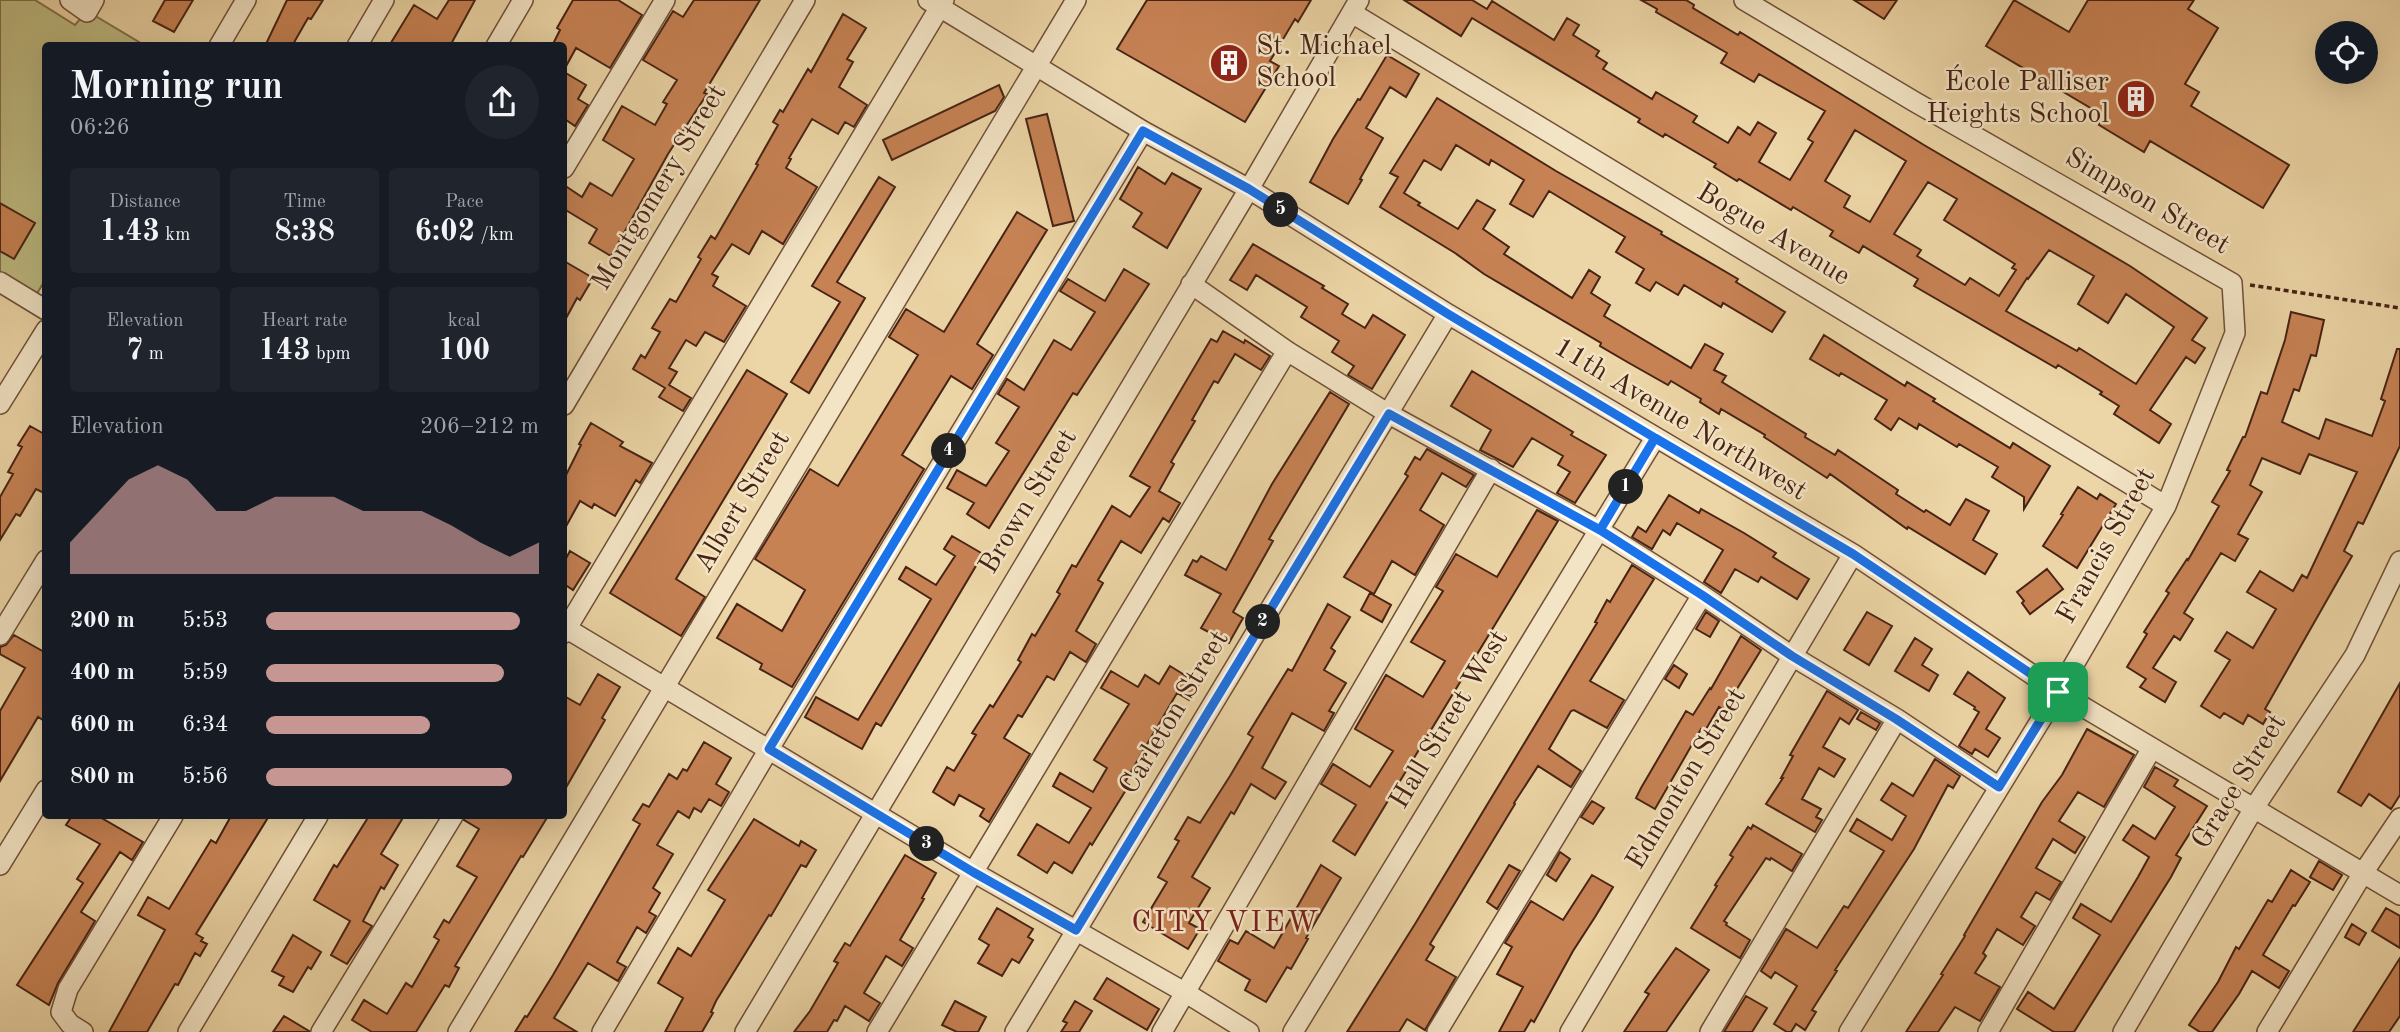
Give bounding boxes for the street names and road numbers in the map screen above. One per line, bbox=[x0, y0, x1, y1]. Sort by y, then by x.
street label: Montgomery Street bbox=[588, 80, 732, 296]
street label: Simpson Street bbox=[2060, 144, 2234, 260]
street label: Bogue Avenue bbox=[1692, 178, 1854, 292]
street label: 11th Avenue Northwest bbox=[1547, 331, 1813, 509]
street label: Brown Street bbox=[975, 425, 1083, 579]
street label: Albert Street bbox=[690, 426, 796, 578]
street label: Francis Street bbox=[2053, 463, 2161, 629]
street label: Carleton Street bbox=[1115, 626, 1235, 800]
street label: Hall Street West bbox=[1386, 626, 1514, 814]
street label: Edmonton Street bbox=[1622, 683, 1752, 875]
street label: Grace Street bbox=[2188, 710, 2292, 854]

